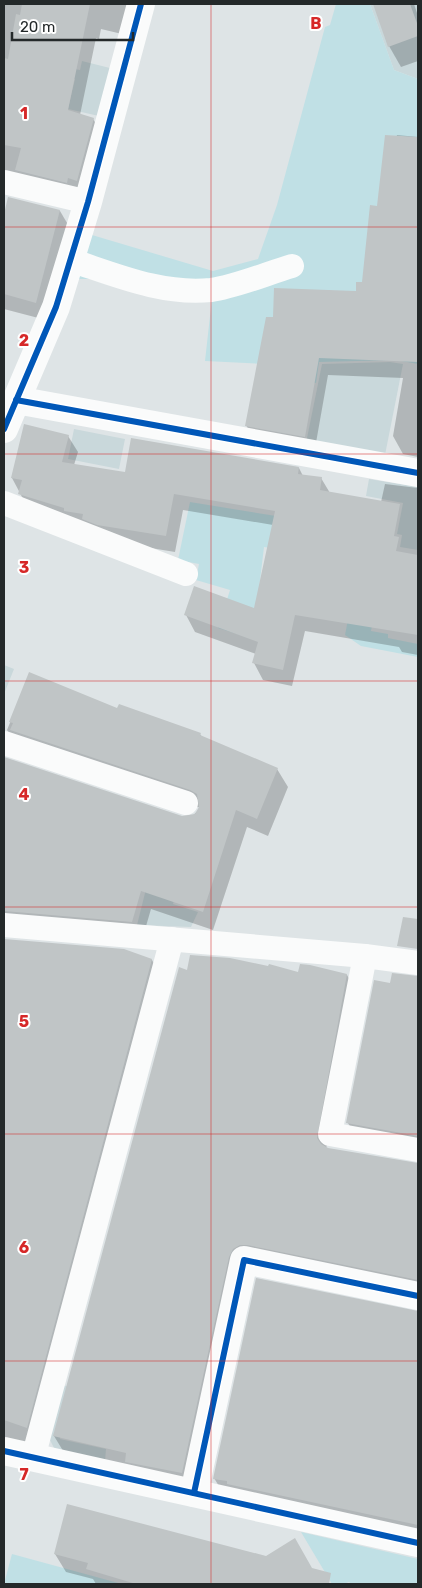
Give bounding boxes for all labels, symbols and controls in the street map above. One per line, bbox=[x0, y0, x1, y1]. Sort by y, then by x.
scale bar bbox=[12, 10, 134, 42]
text: B bbox=[310, 14, 322, 33]
text: 20 m bbox=[20, 18, 55, 36]
text: 1 bbox=[20, 104, 28, 123]
text: 2 bbox=[19, 331, 29, 350]
text: 3 bbox=[19, 558, 29, 577]
text: 4 bbox=[19, 785, 30, 804]
text: 5 bbox=[19, 1012, 29, 1031]
text: 6 bbox=[19, 1238, 29, 1257]
text: 7 bbox=[19, 1465, 29, 1484]

